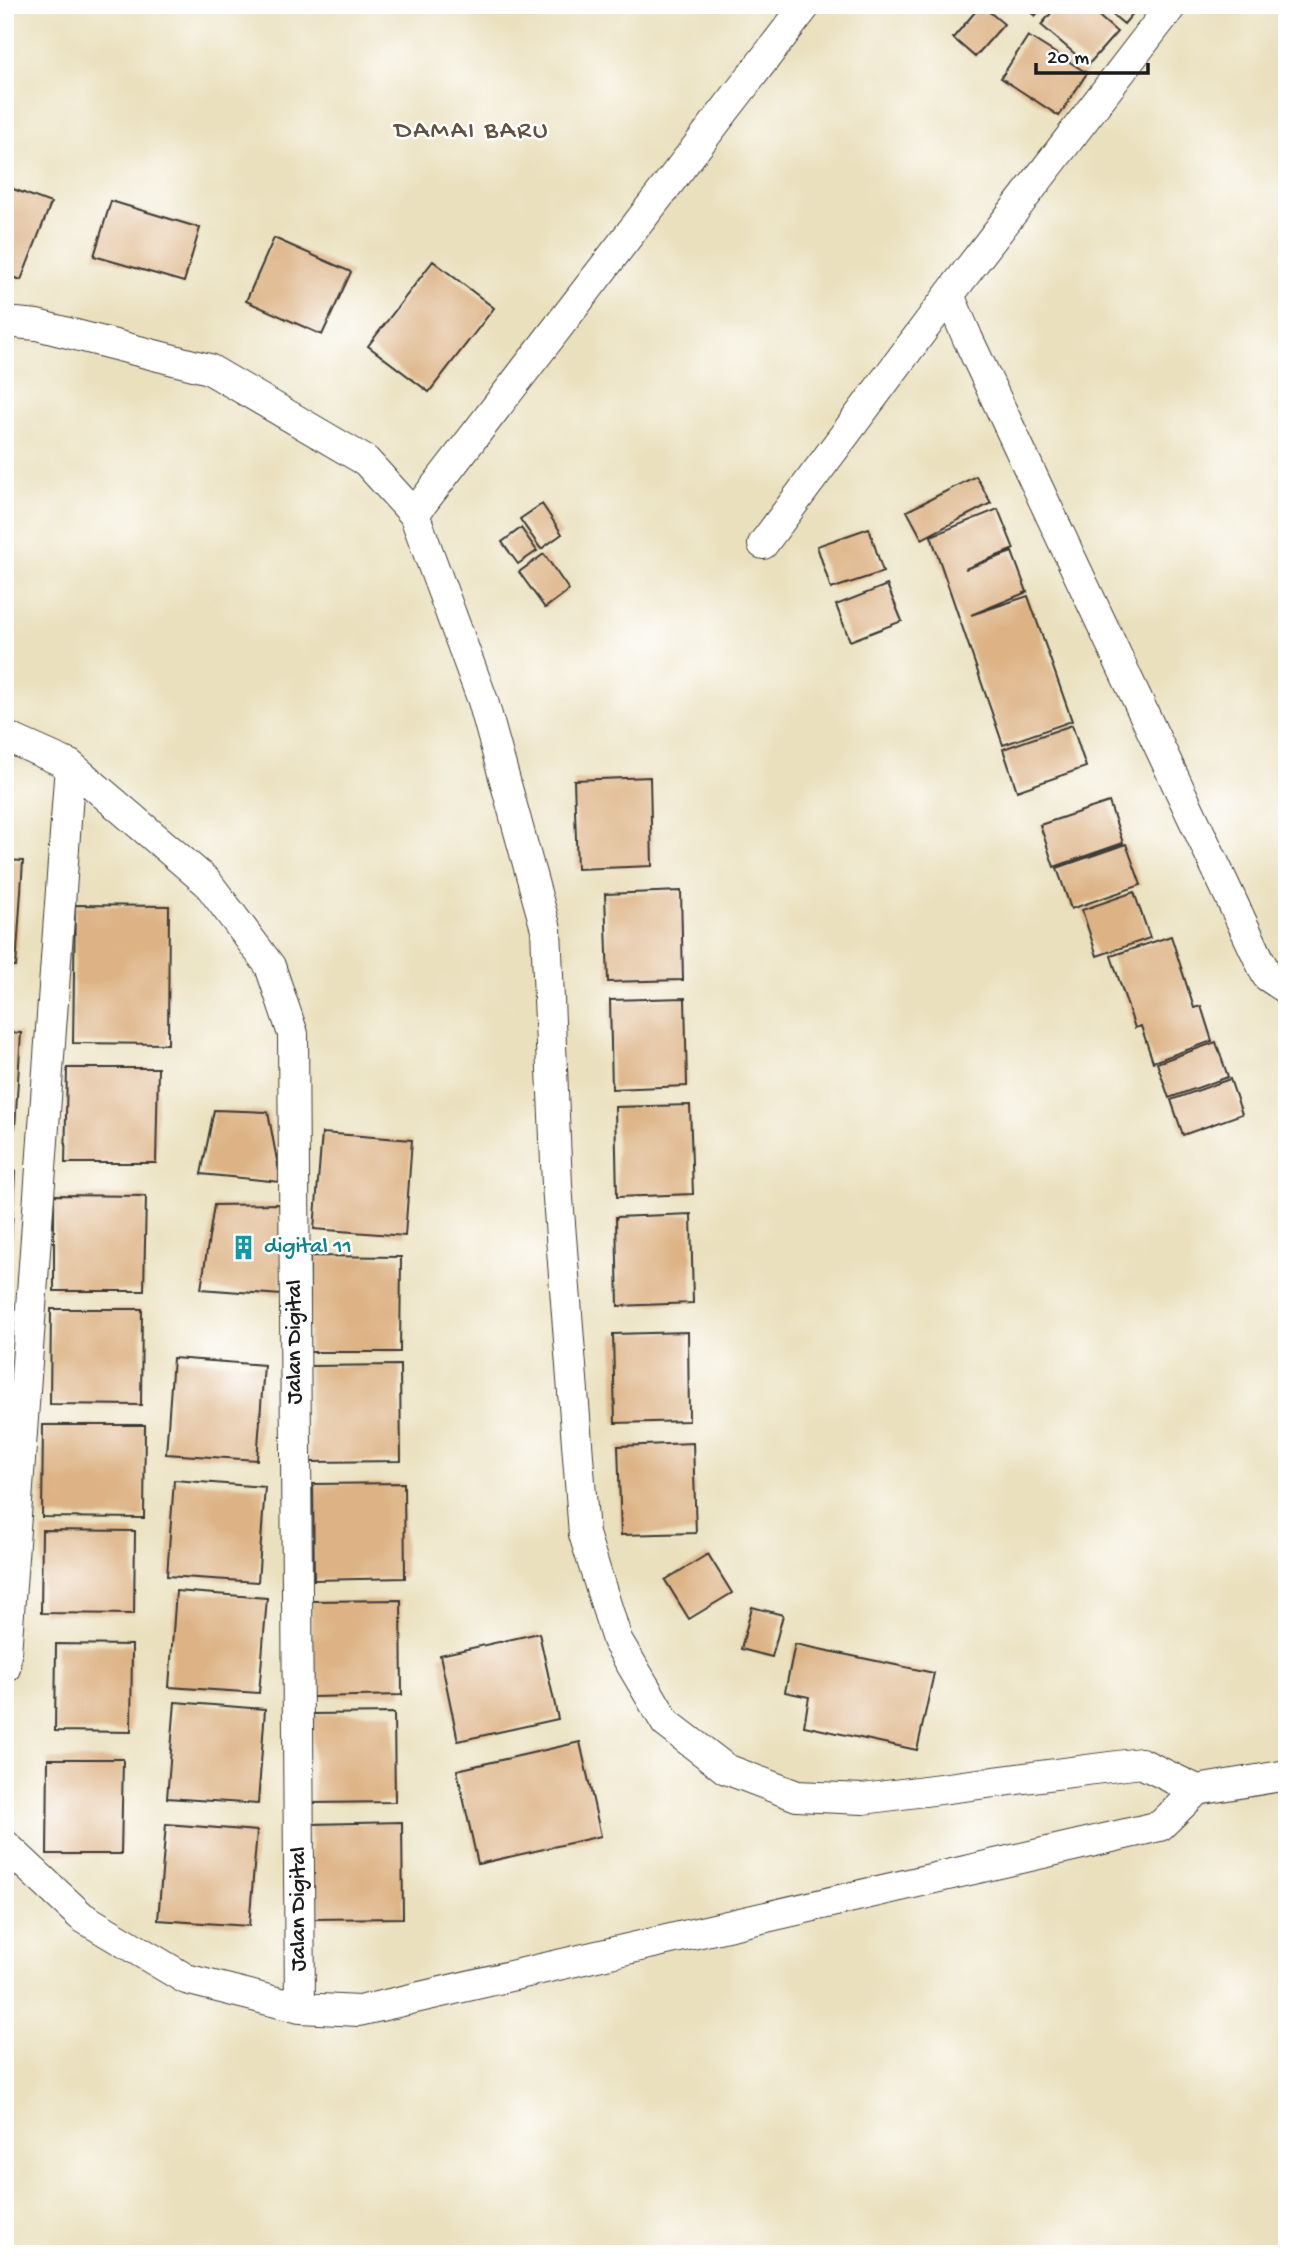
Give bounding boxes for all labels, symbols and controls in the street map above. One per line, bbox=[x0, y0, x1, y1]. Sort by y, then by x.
scale bar bbox=[1036, 32, 1148, 76]
text: 20 m bbox=[1047, 47, 1089, 72]
district label: DAMAI BARU bbox=[392, 117, 550, 148]
building icon: digital 11 bbox=[230, 1233, 258, 1261]
place label: digital 11 bbox=[264, 1234, 352, 1261]
street label: Jalan Digital bbox=[282, 1280, 309, 1404]
street label: Jalan Digital bbox=[286, 1847, 313, 1971]

